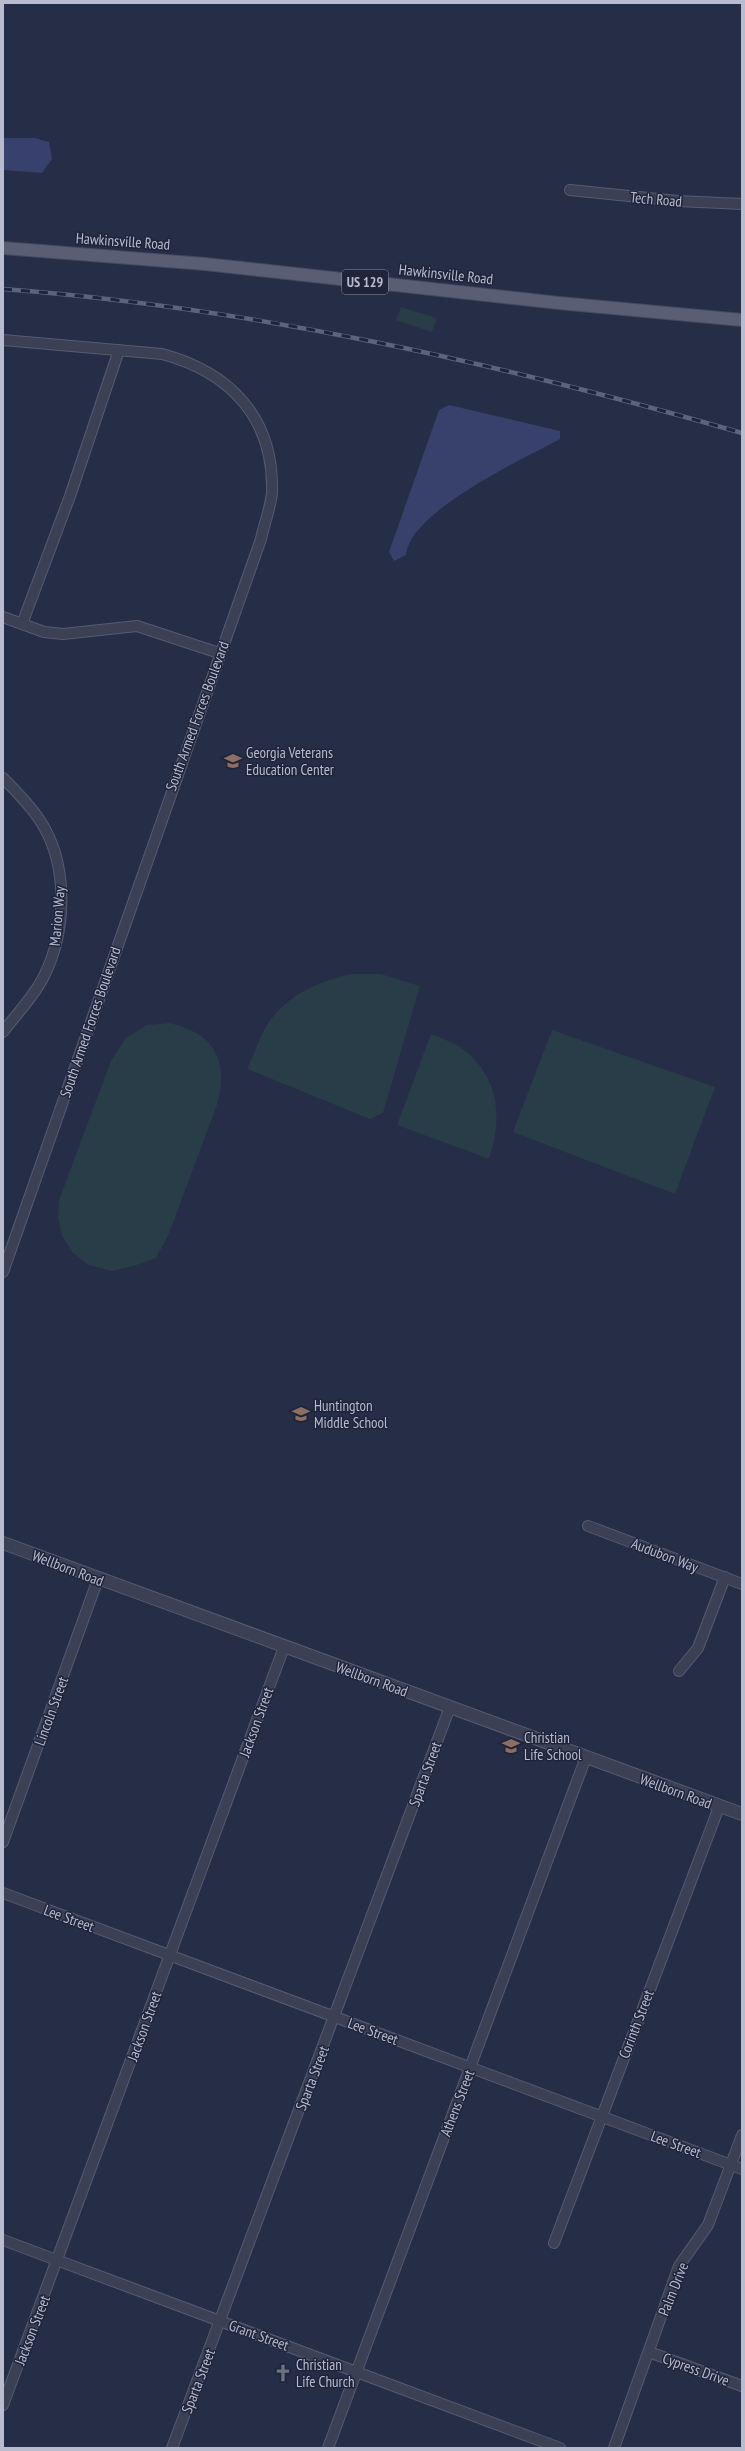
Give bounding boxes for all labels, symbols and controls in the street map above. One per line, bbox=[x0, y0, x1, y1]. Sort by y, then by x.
street label: Tech Road bbox=[629, 187, 683, 211]
street label: Hawkinsville Road bbox=[75, 228, 171, 254]
street label: Hawkinsville Road bbox=[398, 260, 494, 288]
road number: US 129 bbox=[342, 270, 388, 294]
street label: South Armed Forces Boulevard bbox=[161, 639, 233, 793]
place label: Georgia Veterans Education Center bbox=[246, 743, 335, 779]
school or university icon: Georgia Veterans Education Center bbox=[223, 751, 243, 771]
street label: Marion Way bbox=[45, 885, 69, 947]
street label: South Armed Forces Boulevard bbox=[55, 944, 125, 1100]
place label: Huntington Middle School bbox=[314, 1396, 388, 1432]
school or university icon: Huntington Middle School bbox=[291, 1404, 311, 1424]
street label: Audubon Way bbox=[629, 1534, 702, 1577]
street label: Wellborn Road bbox=[29, 1546, 107, 1590]
street label: Wellborn Road bbox=[333, 1657, 411, 1701]
street label: Lincoln Street bbox=[30, 1674, 72, 1748]
street label: Jackson Street bbox=[234, 1684, 277, 1761]
place label: Christian Life School bbox=[524, 1728, 582, 1764]
school or university icon: Christian Life School bbox=[501, 1736, 521, 1756]
street label: Sparta Street bbox=[404, 1739, 446, 1809]
street label: Wellborn Road bbox=[637, 1769, 715, 1813]
street label: Lee Street bbox=[41, 1900, 97, 1936]
street label: Corinth Street bbox=[614, 1987, 658, 2061]
street label: Jackson Street bbox=[122, 1988, 165, 2065]
street label: Lee Street bbox=[345, 2013, 401, 2049]
street label: Sparta Street bbox=[291, 2043, 333, 2113]
street label: Athens Street bbox=[436, 2067, 478, 2139]
street label: Lee Street bbox=[648, 2126, 704, 2162]
street label: Palm Drive bbox=[654, 2259, 692, 2319]
street label: Jackson Street bbox=[10, 2292, 54, 2368]
street label: Grant Street bbox=[226, 2315, 292, 2355]
street label: Sparta Street bbox=[177, 2346, 219, 2416]
street label: Cypress Drive bbox=[660, 2348, 732, 2390]
place label: Christian Life Church bbox=[296, 2355, 355, 2391]
church icon: Christian Life Church bbox=[273, 2363, 293, 2383]

